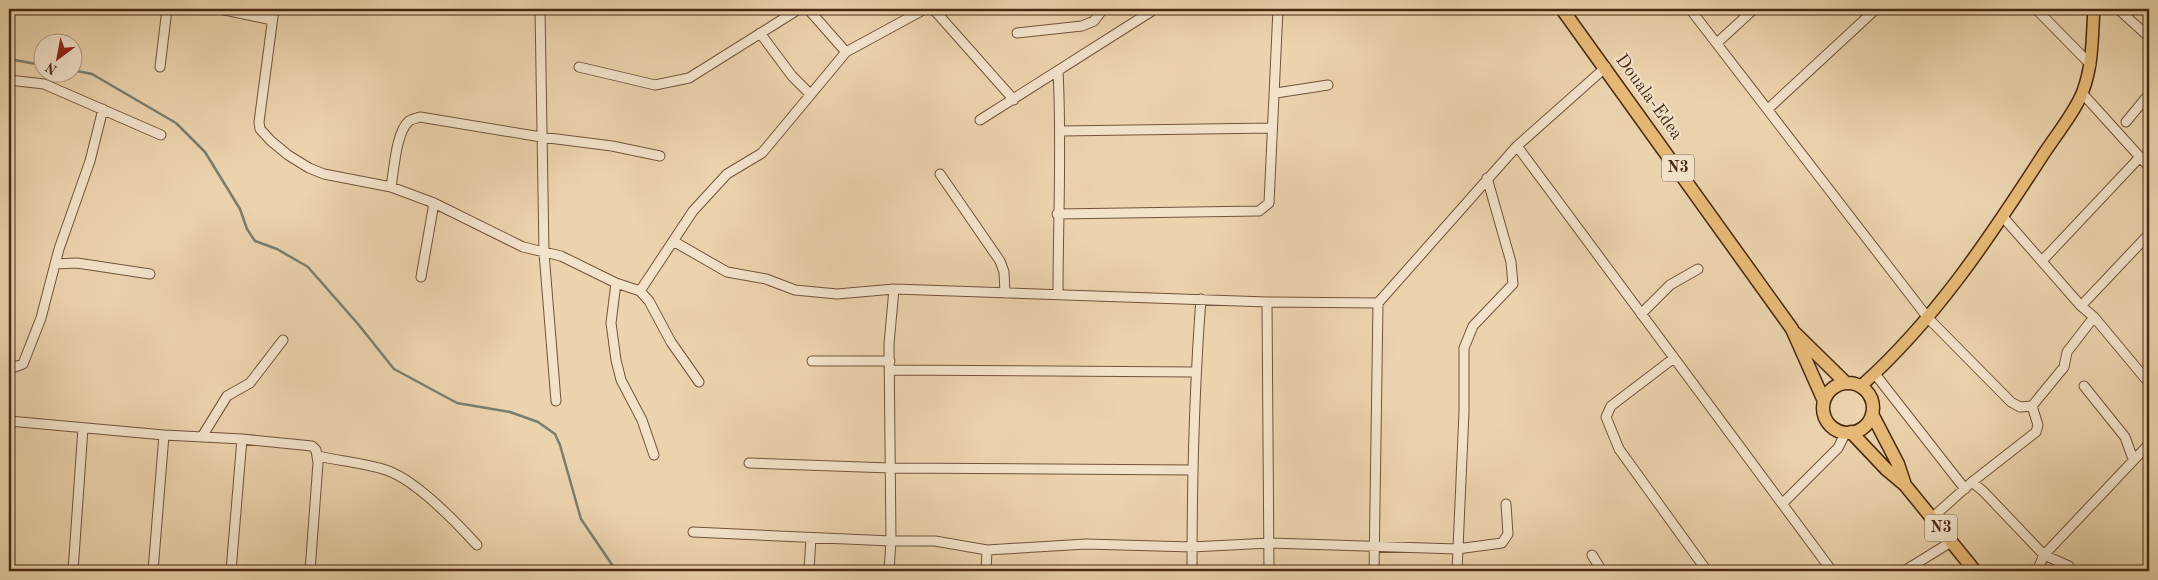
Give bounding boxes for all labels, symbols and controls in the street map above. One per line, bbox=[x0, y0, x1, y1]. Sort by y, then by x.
north arrow bbox=[32, 32, 82, 82]
street label: Douala-Edea bbox=[1612, 51, 1686, 143]
text: N bbox=[43, 59, 60, 77]
road number: N3 bbox=[1662, 154, 1694, 182]
road number: N3 bbox=[1925, 514, 1957, 542]

